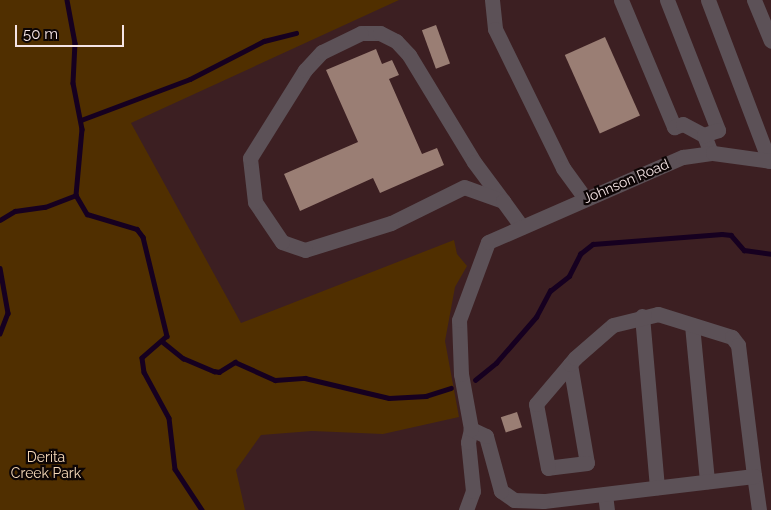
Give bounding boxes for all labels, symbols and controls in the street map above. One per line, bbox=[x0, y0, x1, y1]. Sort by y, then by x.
scale bar bbox=[18, 15, 126, 47]
text: 50 m bbox=[23, 25, 58, 43]
street label: Johnson Road bbox=[581, 155, 671, 207]
park label: Derita Creek Park bbox=[11, 449, 81, 482]

